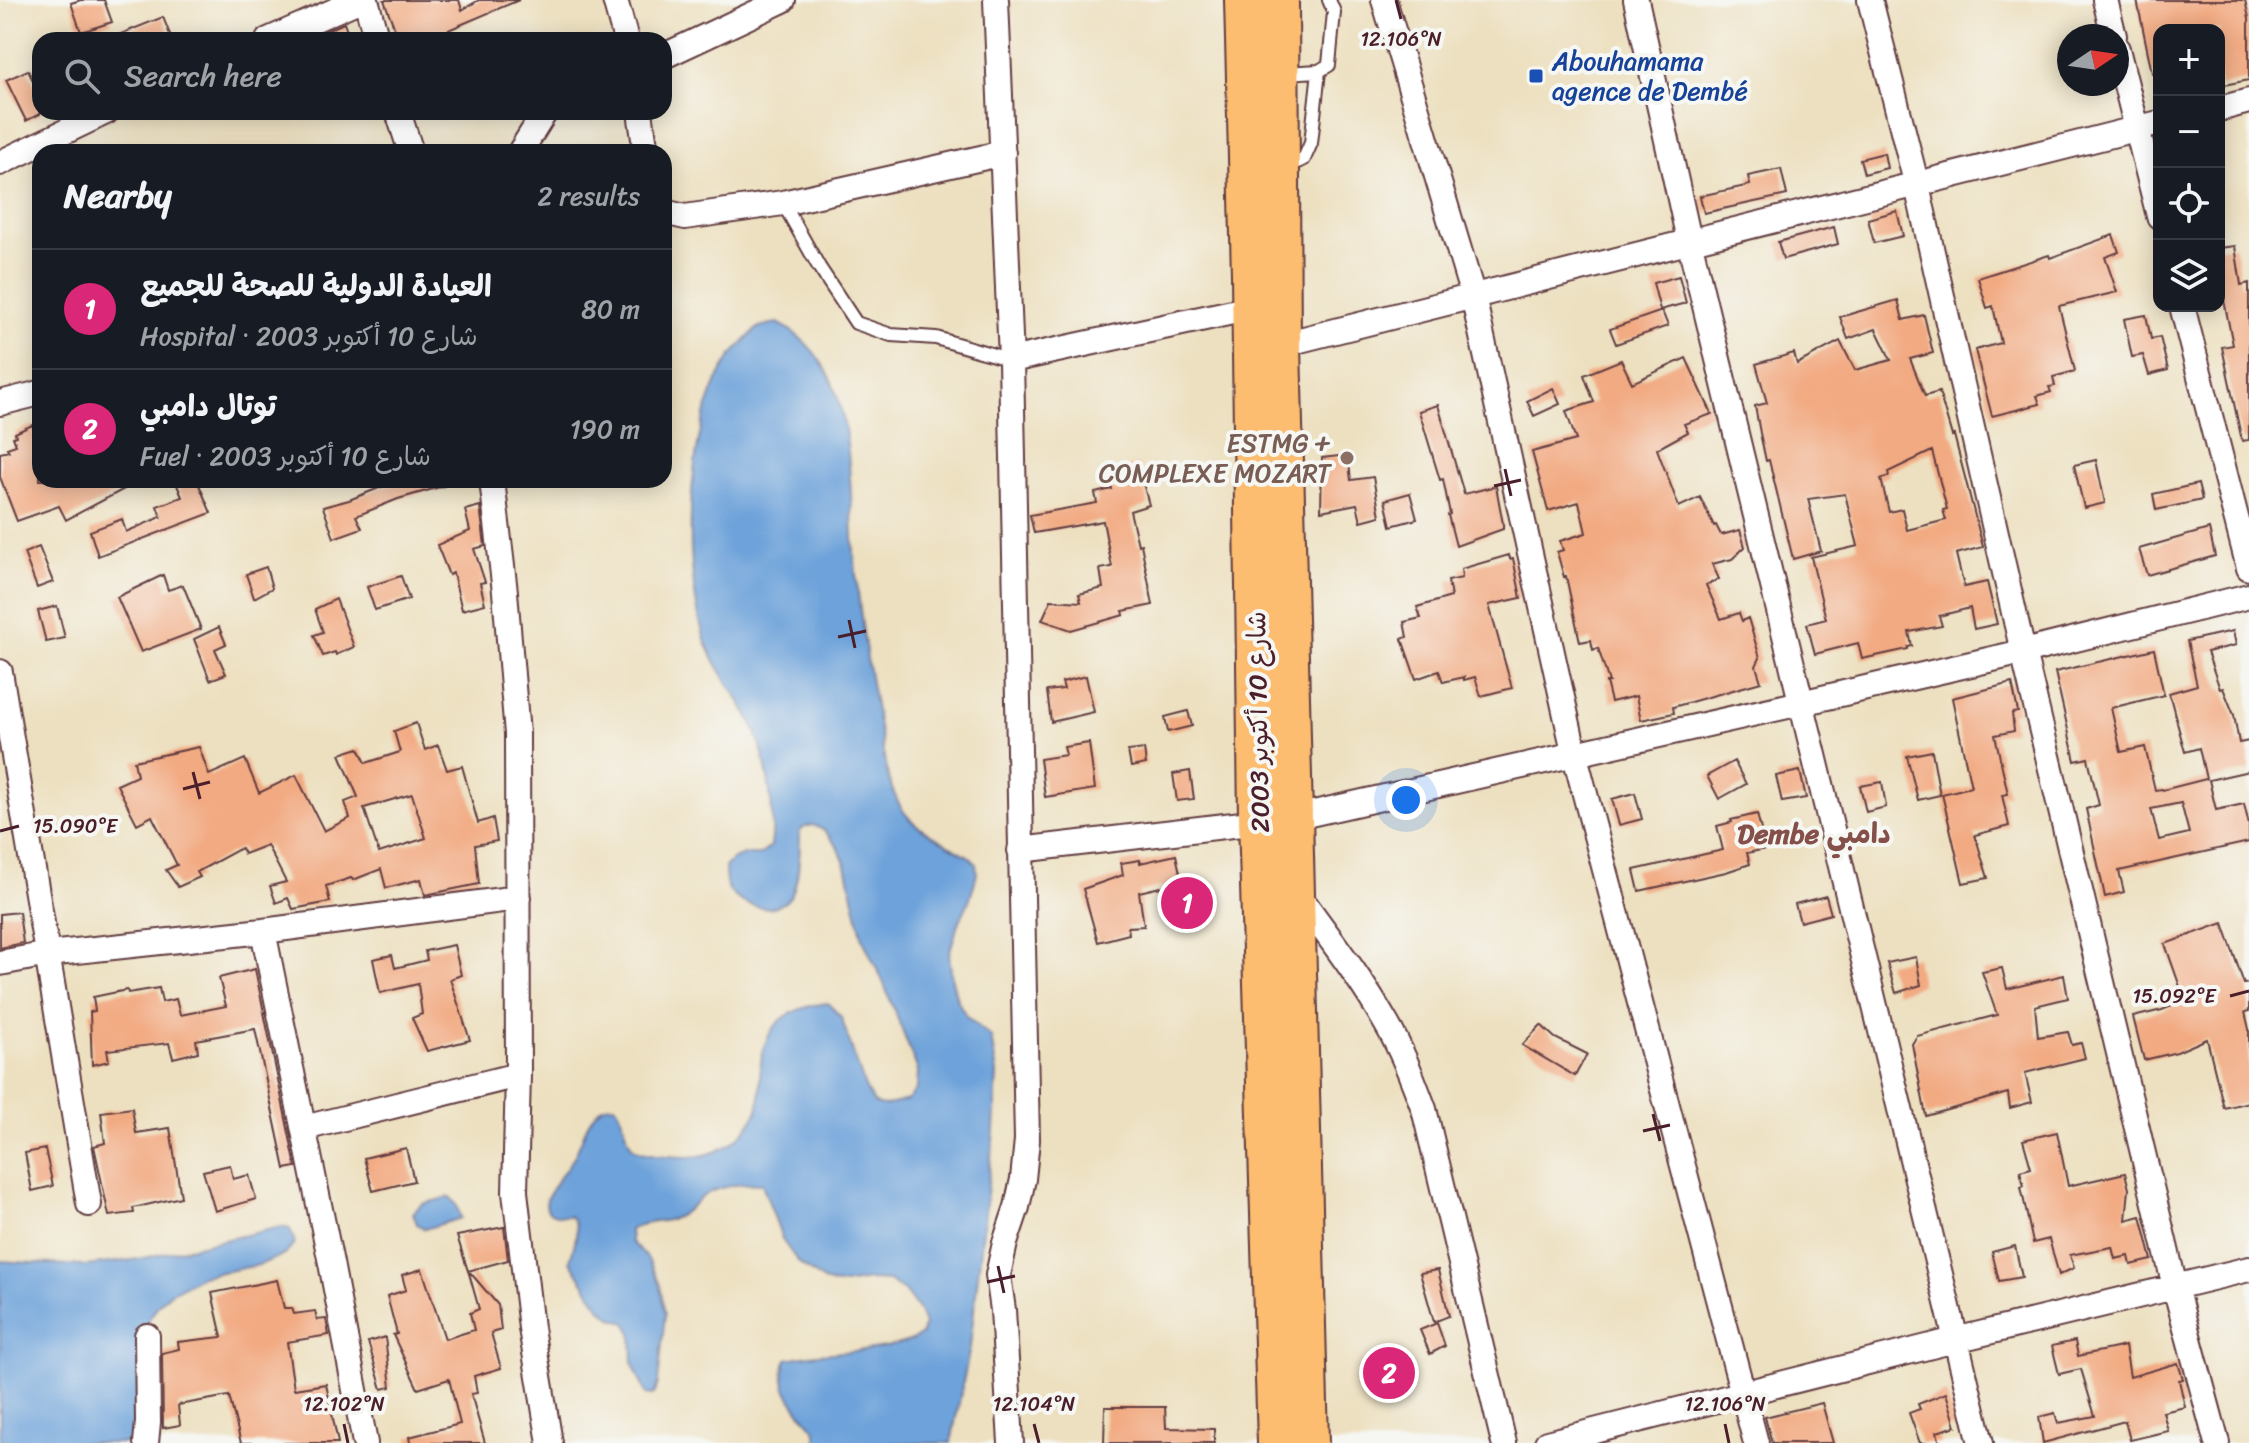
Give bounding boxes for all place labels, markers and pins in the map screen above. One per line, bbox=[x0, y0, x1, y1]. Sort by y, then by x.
place label: Abouhamama agence de Dembé bbox=[1551, 38, 1748, 114]
marker: Abouhamama agence de Dembé bbox=[1527, 67, 1545, 85]
place label: ESTMG + COMPLEXE MOZART bbox=[1099, 420, 1333, 496]
marker: ESTMG + COMPLEXE MOZART bbox=[1338, 449, 1356, 467]
pin: 1 bbox=[1161, 873, 1213, 933]
pin: 2 bbox=[1363, 1343, 1415, 1403]

